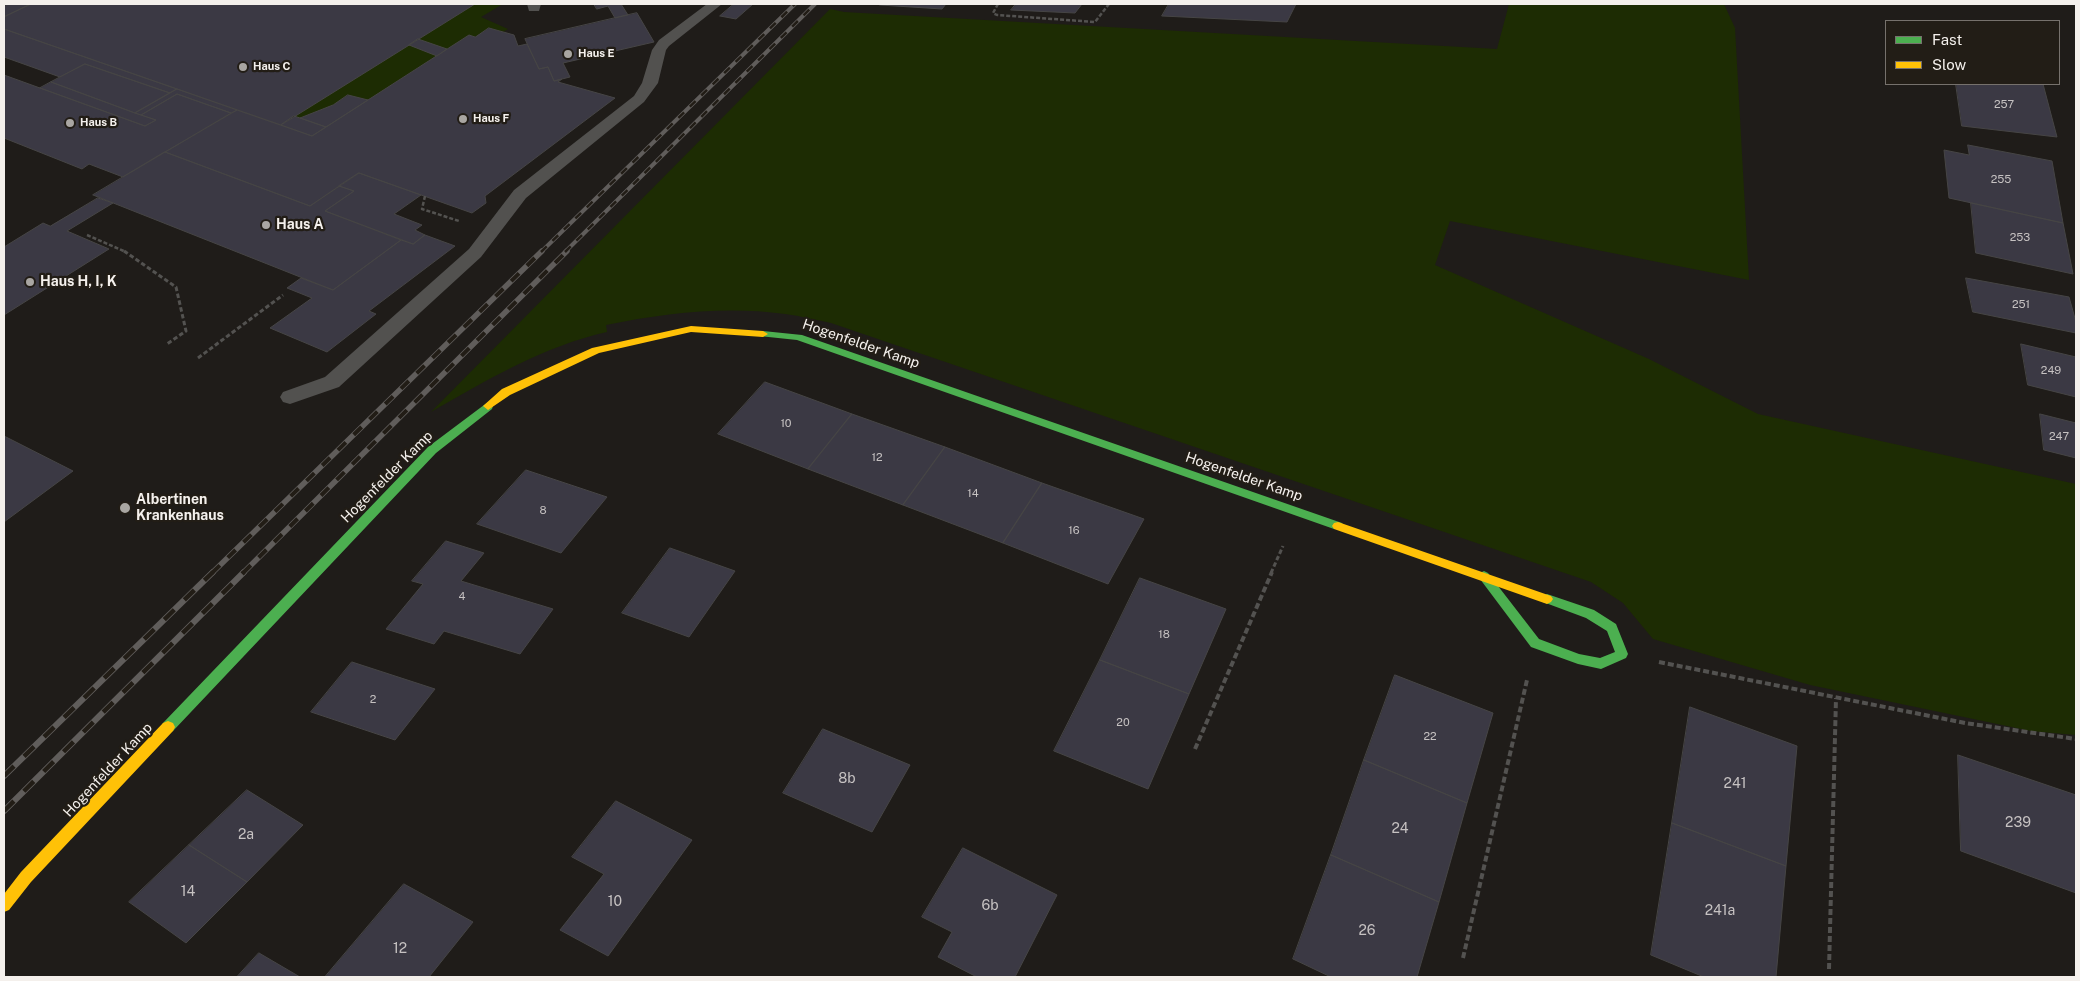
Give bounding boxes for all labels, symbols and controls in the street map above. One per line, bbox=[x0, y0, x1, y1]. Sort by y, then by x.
legend bbox=[1885, 20, 2060, 85]
text: Fast bbox=[1932, 31, 1962, 48]
place label: Haus E bbox=[578, 47, 614, 61]
marker: Haus E bbox=[562, 48, 574, 60]
text: Slow bbox=[1932, 56, 1966, 73]
place label: Haus C bbox=[253, 60, 290, 74]
marker: Haus C bbox=[237, 61, 249, 73]
house number: 257 bbox=[1994, 98, 2014, 112]
place label: Haus F bbox=[473, 112, 509, 126]
marker: Haus F bbox=[457, 113, 469, 125]
place label: Haus B bbox=[80, 116, 117, 130]
marker: Haus B bbox=[64, 117, 76, 129]
house number: 255 bbox=[1991, 173, 2011, 187]
place label: Haus A bbox=[276, 217, 324, 233]
marker: Haus A bbox=[260, 219, 272, 231]
house number: 253 bbox=[2010, 231, 2030, 245]
place label: Haus H, I, K bbox=[40, 274, 117, 290]
marker: Haus H, I, K bbox=[24, 276, 36, 288]
house number: 251 bbox=[2012, 298, 2030, 312]
street label: Hogenfelder Kamp bbox=[800, 316, 922, 372]
house number: 249 bbox=[2041, 364, 2061, 378]
house number: 10 bbox=[780, 417, 792, 431]
street label: Hogenfelder Kamp bbox=[338, 428, 436, 526]
house number: 247 bbox=[2049, 430, 2069, 444]
street label: Hogenfelder Kamp bbox=[1183, 449, 1305, 505]
house number: 12 bbox=[871, 451, 883, 465]
house number: 14 bbox=[967, 487, 979, 501]
place label: Albertinen Krankenhaus bbox=[136, 492, 224, 524]
marker: Albertinen Krankenhaus bbox=[118, 501, 132, 515]
house number: 8 bbox=[539, 504, 547, 518]
house number: 16 bbox=[1068, 524, 1080, 538]
house number: 4 bbox=[459, 590, 465, 604]
house number: 18 bbox=[1158, 628, 1170, 642]
house number: 2 bbox=[370, 693, 376, 707]
house number: 20 bbox=[1116, 716, 1130, 730]
street label: Hogenfelder Kamp bbox=[60, 719, 156, 821]
house number: 22 bbox=[1423, 730, 1437, 744]
house number: 8b bbox=[838, 771, 856, 787]
house number: 241 bbox=[1724, 776, 1746, 792]
house number: 239 bbox=[2005, 815, 2031, 831]
house number: 24 bbox=[1391, 821, 1409, 837]
house number: 2a bbox=[238, 827, 254, 843]
house number: 14 bbox=[181, 884, 195, 900]
house number: 10 bbox=[608, 894, 622, 910]
house number: 6b bbox=[981, 898, 999, 914]
house number: 241a bbox=[1705, 903, 1735, 919]
house number: 26 bbox=[1358, 923, 1376, 939]
house number: 12 bbox=[393, 941, 407, 957]

